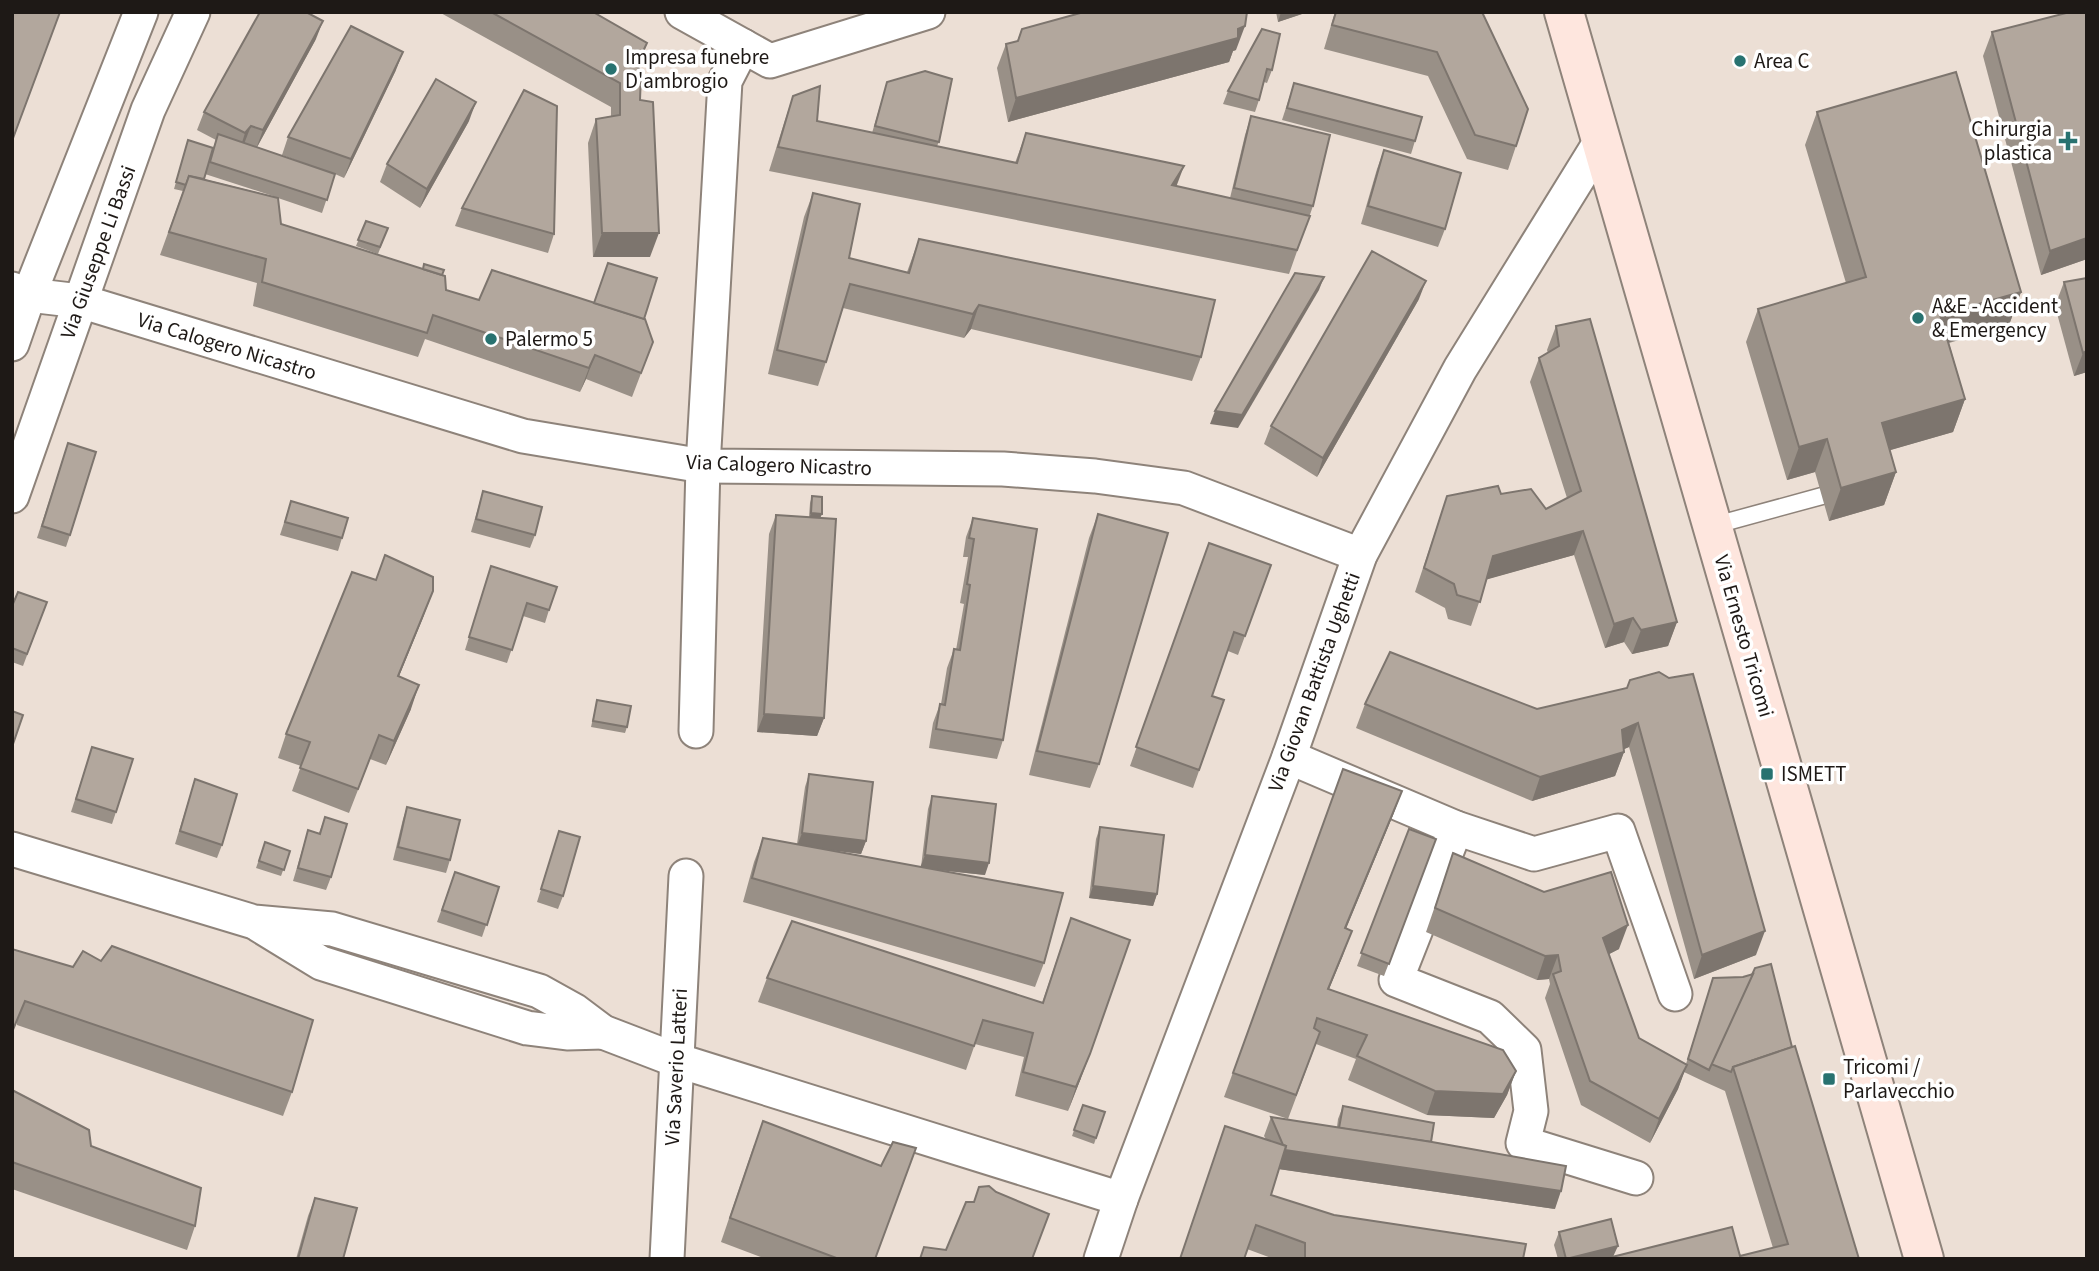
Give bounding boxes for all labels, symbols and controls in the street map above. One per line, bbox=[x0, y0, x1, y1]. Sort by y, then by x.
place label: Impresa funebre D'ambrogio bbox=[625, 42, 769, 96]
place label: Area C bbox=[1754, 46, 1809, 76]
marker: Area C bbox=[1732, 53, 1748, 69]
marker: Impresa funebre D'ambrogio bbox=[603, 61, 619, 77]
place label: Chirurgia plastica bbox=[1971, 114, 2052, 168]
marker: Chirurgia plastica bbox=[2058, 131, 2078, 151]
street label: Via Giuseppe Li Bassi bbox=[53, 161, 143, 343]
place label: A&E - Accident & Emergency bbox=[1932, 291, 2058, 345]
street label: Via Calogero Nicastro bbox=[134, 304, 320, 388]
marker: A&E - Accident & Emergency bbox=[1910, 310, 1926, 326]
place label: Palermo 5 bbox=[505, 324, 593, 354]
marker: Palermo 5 bbox=[483, 331, 499, 347]
street label: Via Calogero Nicastro bbox=[685, 447, 873, 483]
street label: Via Ernesto Tricomi bbox=[1706, 551, 1782, 721]
street label: Via Giovan Battista Ughetti bbox=[1260, 568, 1368, 796]
place label: ISMETT bbox=[1781, 759, 1847, 789]
marker: ISMETT bbox=[1759, 766, 1775, 782]
street label: Via Saverio Latteri bbox=[657, 988, 695, 1146]
place label: Tricomi / Parlavecchio bbox=[1843, 1052, 1955, 1106]
marker: Tricomi / Parlavecchio bbox=[1821, 1071, 1837, 1087]

